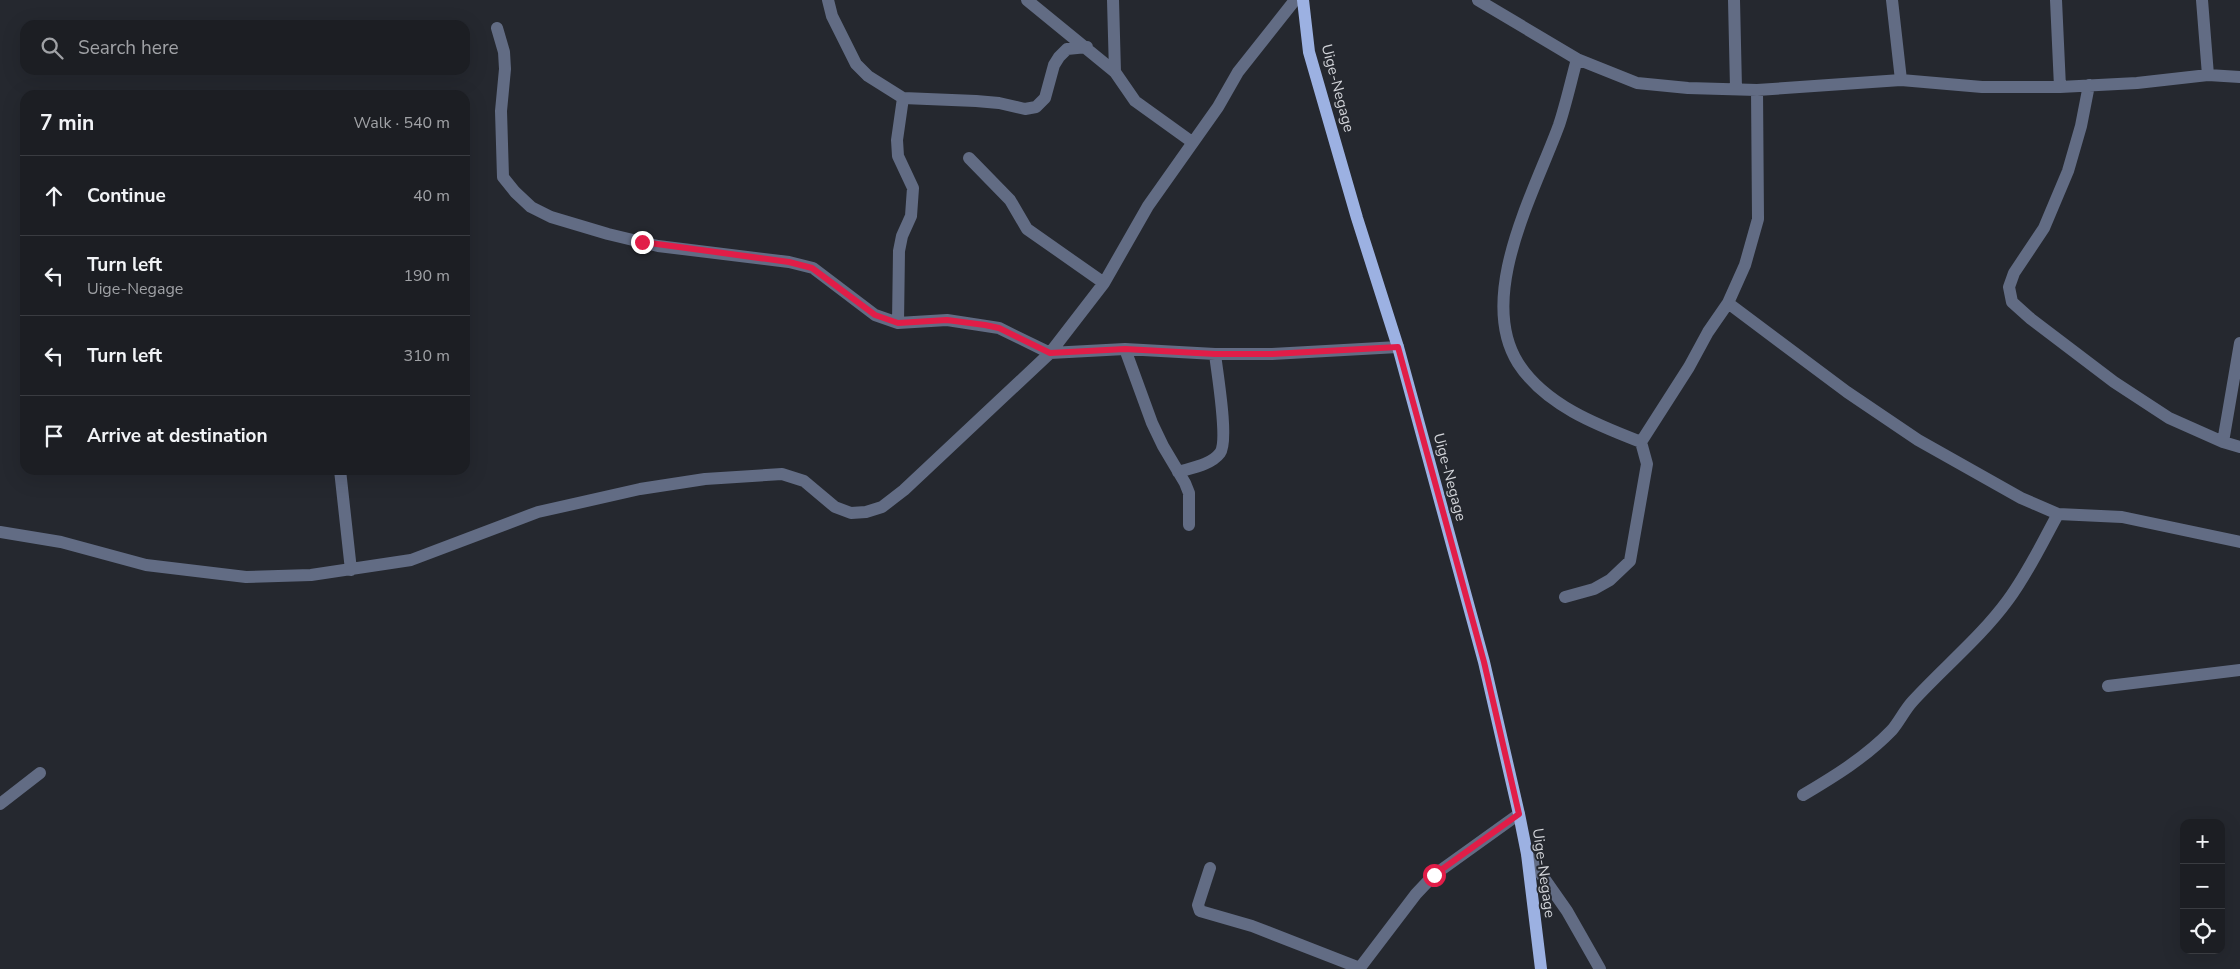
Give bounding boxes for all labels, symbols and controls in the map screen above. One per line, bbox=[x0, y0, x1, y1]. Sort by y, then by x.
search box bbox=[20, 20, 470, 75]
icon: search bbox=[38, 34, 66, 62]
text: Search here bbox=[78, 35, 179, 61]
street label: Uige-Negage bbox=[1317, 42, 1359, 134]
text: 7 min bbox=[40, 109, 94, 137]
text: Walk · 540 m bbox=[354, 112, 450, 134]
icon: ahead bbox=[40, 182, 68, 210]
text: Continue bbox=[87, 183, 166, 209]
text: 40 m bbox=[413, 185, 450, 207]
route end bbox=[631, 231, 654, 254]
text: Turn left bbox=[87, 252, 162, 278]
icon: left bbox=[40, 262, 68, 290]
text: 190 m bbox=[403, 265, 450, 287]
text: Uige-Negage bbox=[87, 278, 183, 300]
icon: left bbox=[40, 342, 68, 370]
text: Turn left bbox=[87, 343, 162, 369]
text: 310 m bbox=[403, 345, 450, 367]
icon: arrive bbox=[40, 422, 68, 450]
text: Arrive at destination bbox=[87, 423, 268, 449]
street label: Uige-Negage bbox=[1429, 431, 1471, 523]
map controls bbox=[2180, 819, 2225, 954]
button: + bbox=[2180, 819, 2225, 864]
street label: Uige-Negage bbox=[1528, 827, 1560, 919]
route start bbox=[1423, 864, 1446, 887]
button: − bbox=[2180, 864, 2225, 909]
button: locate bbox=[2180, 909, 2225, 954]

